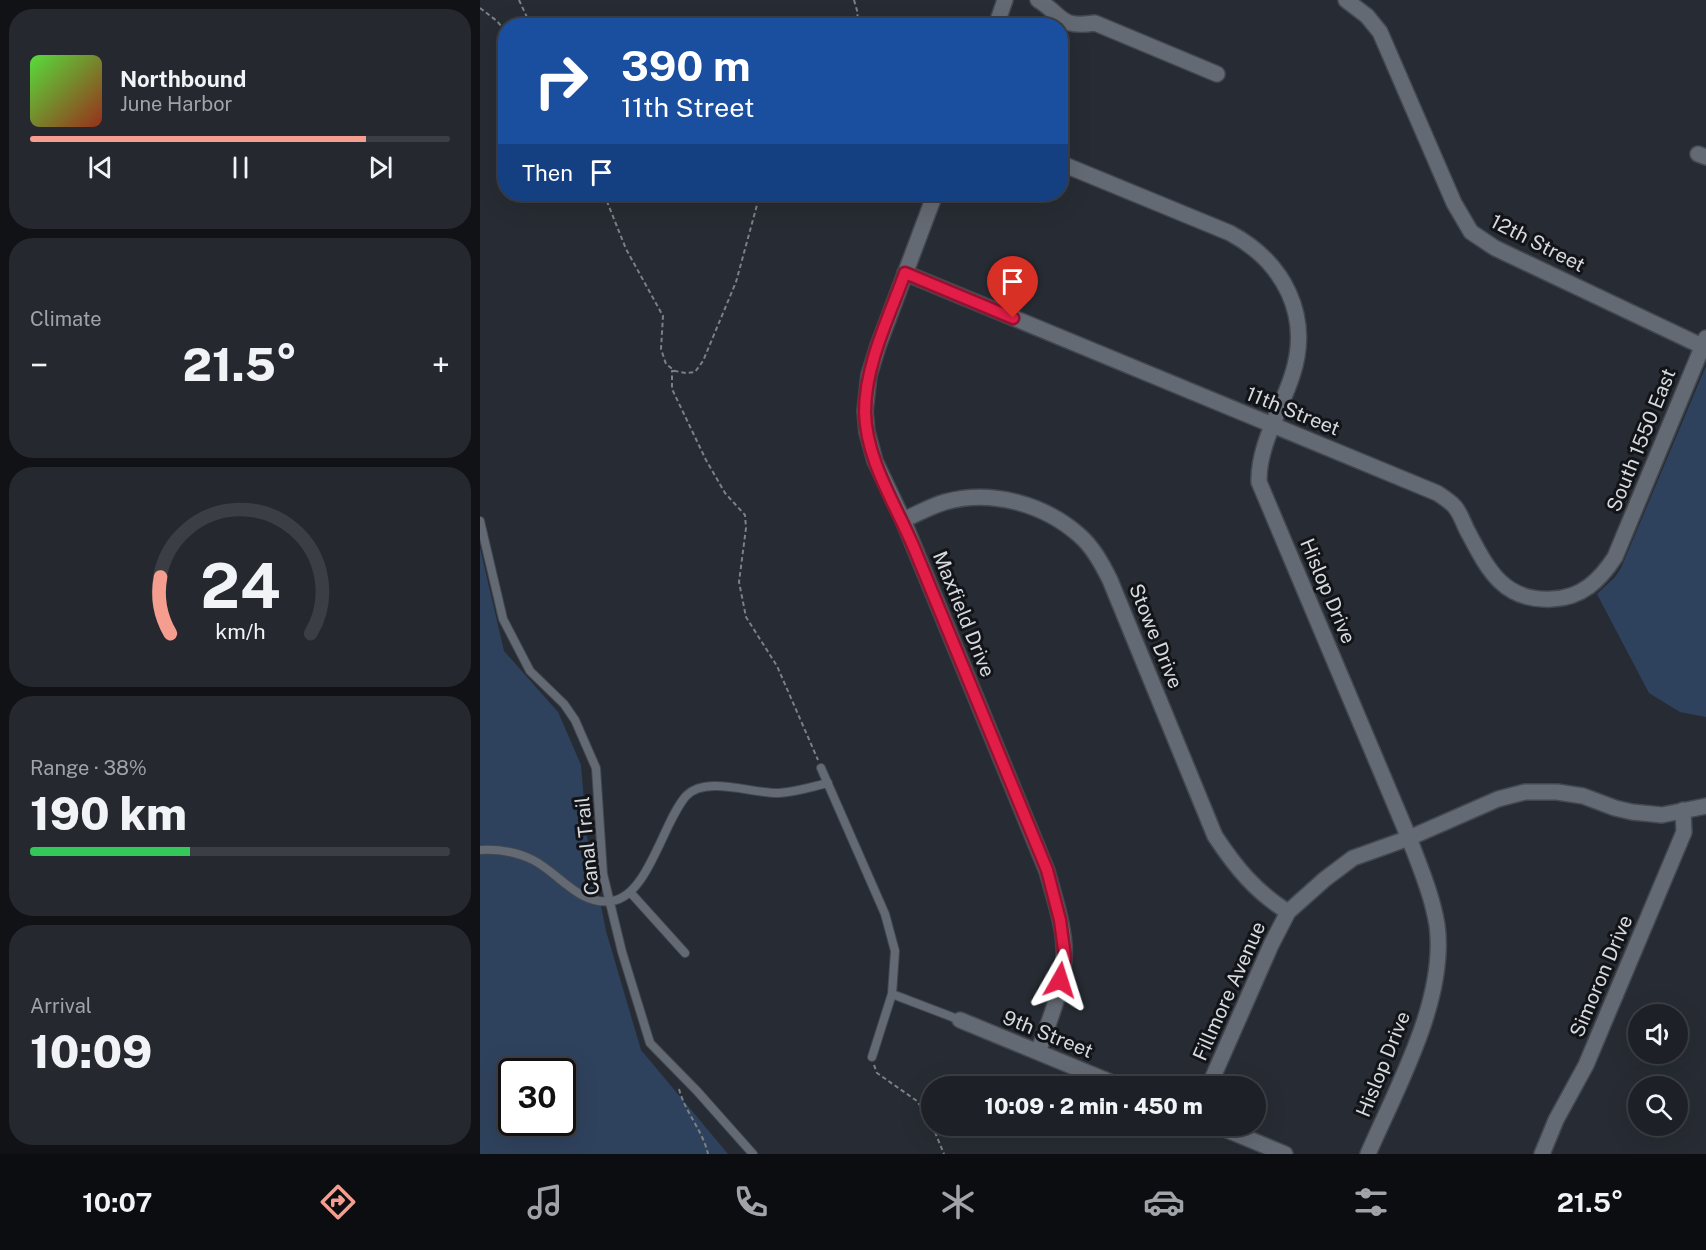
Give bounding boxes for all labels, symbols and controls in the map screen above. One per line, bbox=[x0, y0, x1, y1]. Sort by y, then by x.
text: 390 m bbox=[621, 41, 751, 90]
icon: right bbox=[522, 42, 600, 120]
text: Northbound bbox=[120, 66, 246, 92]
text: 11th Street bbox=[621, 91, 754, 123]
text: June Harbor bbox=[120, 92, 232, 116]
icon: previous bbox=[84, 151, 117, 184]
icon: pause bbox=[224, 151, 257, 184]
icon: next bbox=[364, 151, 397, 184]
icon: arrive bbox=[585, 156, 618, 189]
text: Then bbox=[522, 160, 573, 186]
street label: 12th Street bbox=[1487, 209, 1589, 277]
pin bbox=[987, 256, 1038, 318]
icon: arrive bbox=[996, 265, 1029, 298]
text: Climate bbox=[30, 307, 102, 331]
text: 21.5° bbox=[183, 338, 297, 391]
text: − bbox=[30, 346, 48, 384]
text: + bbox=[432, 346, 450, 384]
street label: South 1550 East bbox=[1601, 365, 1681, 515]
street label: 11th Street bbox=[1243, 381, 1343, 441]
street label: Hislop Drive bbox=[1295, 535, 1361, 647]
street label: Maxfield Drive bbox=[928, 548, 1000, 680]
text: 24 bbox=[200, 549, 280, 622]
street label: Stowe Drive bbox=[1124, 580, 1188, 692]
text: km/h bbox=[215, 619, 265, 644]
text: Range · 38% bbox=[30, 756, 147, 780]
text: 190 km bbox=[30, 787, 187, 840]
street label: Canal Trail bbox=[570, 795, 604, 897]
street label: Simoron Drive bbox=[1564, 911, 1638, 1041]
street label: Fillmore Avenue bbox=[1188, 918, 1270, 1064]
position arrow bbox=[1028, 948, 1092, 1012]
text: Arrival bbox=[30, 994, 92, 1018]
map controls bbox=[1628, 1004, 1688, 1136]
button: sound bbox=[1628, 1004, 1688, 1064]
street label: 9th Street bbox=[999, 1005, 1097, 1063]
street label: Hislop Drive bbox=[1351, 1008, 1415, 1120]
text: 10:09 bbox=[30, 1025, 152, 1078]
speed limit sign: 30 bbox=[498, 1058, 576, 1136]
button: search bbox=[1628, 1076, 1688, 1136]
text: 10:09 · 2 min · 450 m bbox=[984, 1093, 1203, 1119]
icon: directions bbox=[317, 1181, 359, 1223]
icon: music bbox=[524, 1181, 566, 1223]
icon: phone bbox=[730, 1181, 772, 1223]
icon: climate bbox=[937, 1181, 979, 1223]
icon: car bbox=[1143, 1181, 1185, 1223]
icon: filters bbox=[1350, 1181, 1392, 1223]
text: 10:07 bbox=[82, 1186, 152, 1218]
text: 21.5° bbox=[1557, 1186, 1624, 1218]

